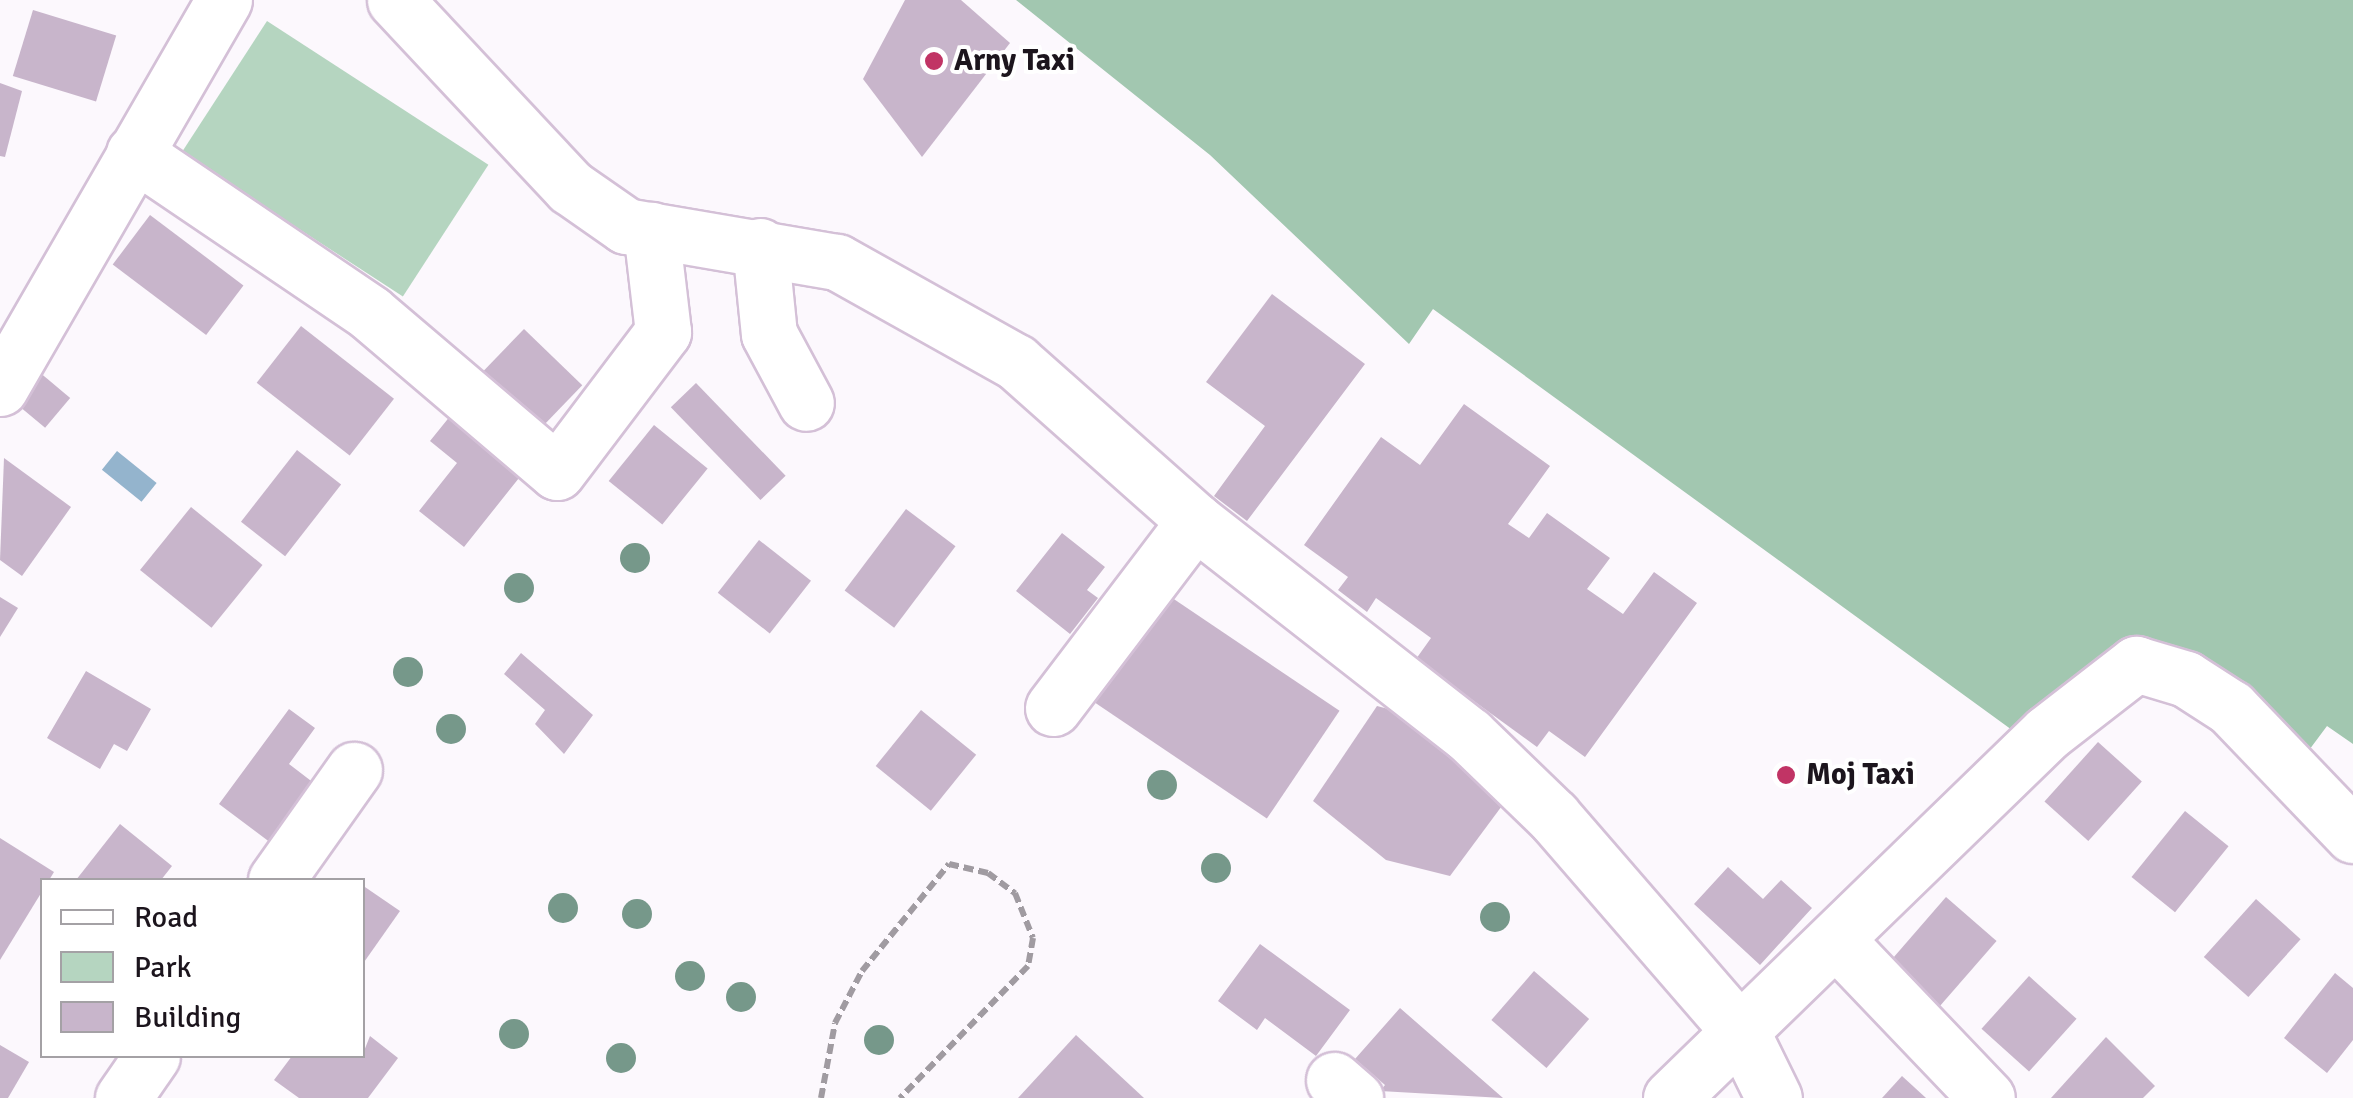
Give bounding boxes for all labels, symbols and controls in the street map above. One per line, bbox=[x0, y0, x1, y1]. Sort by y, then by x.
place label: Arny Taxi bbox=[954, 43, 1075, 79]
marker: Arny Taxi bbox=[923, 50, 945, 72]
place label: Moj Taxi bbox=[1806, 757, 1915, 793]
marker: Moj Taxi bbox=[1775, 764, 1797, 786]
legend bbox=[40, 878, 365, 1058]
text: Road bbox=[134, 899, 198, 936]
text: Park bbox=[134, 949, 192, 986]
text: Building bbox=[134, 999, 241, 1036]

